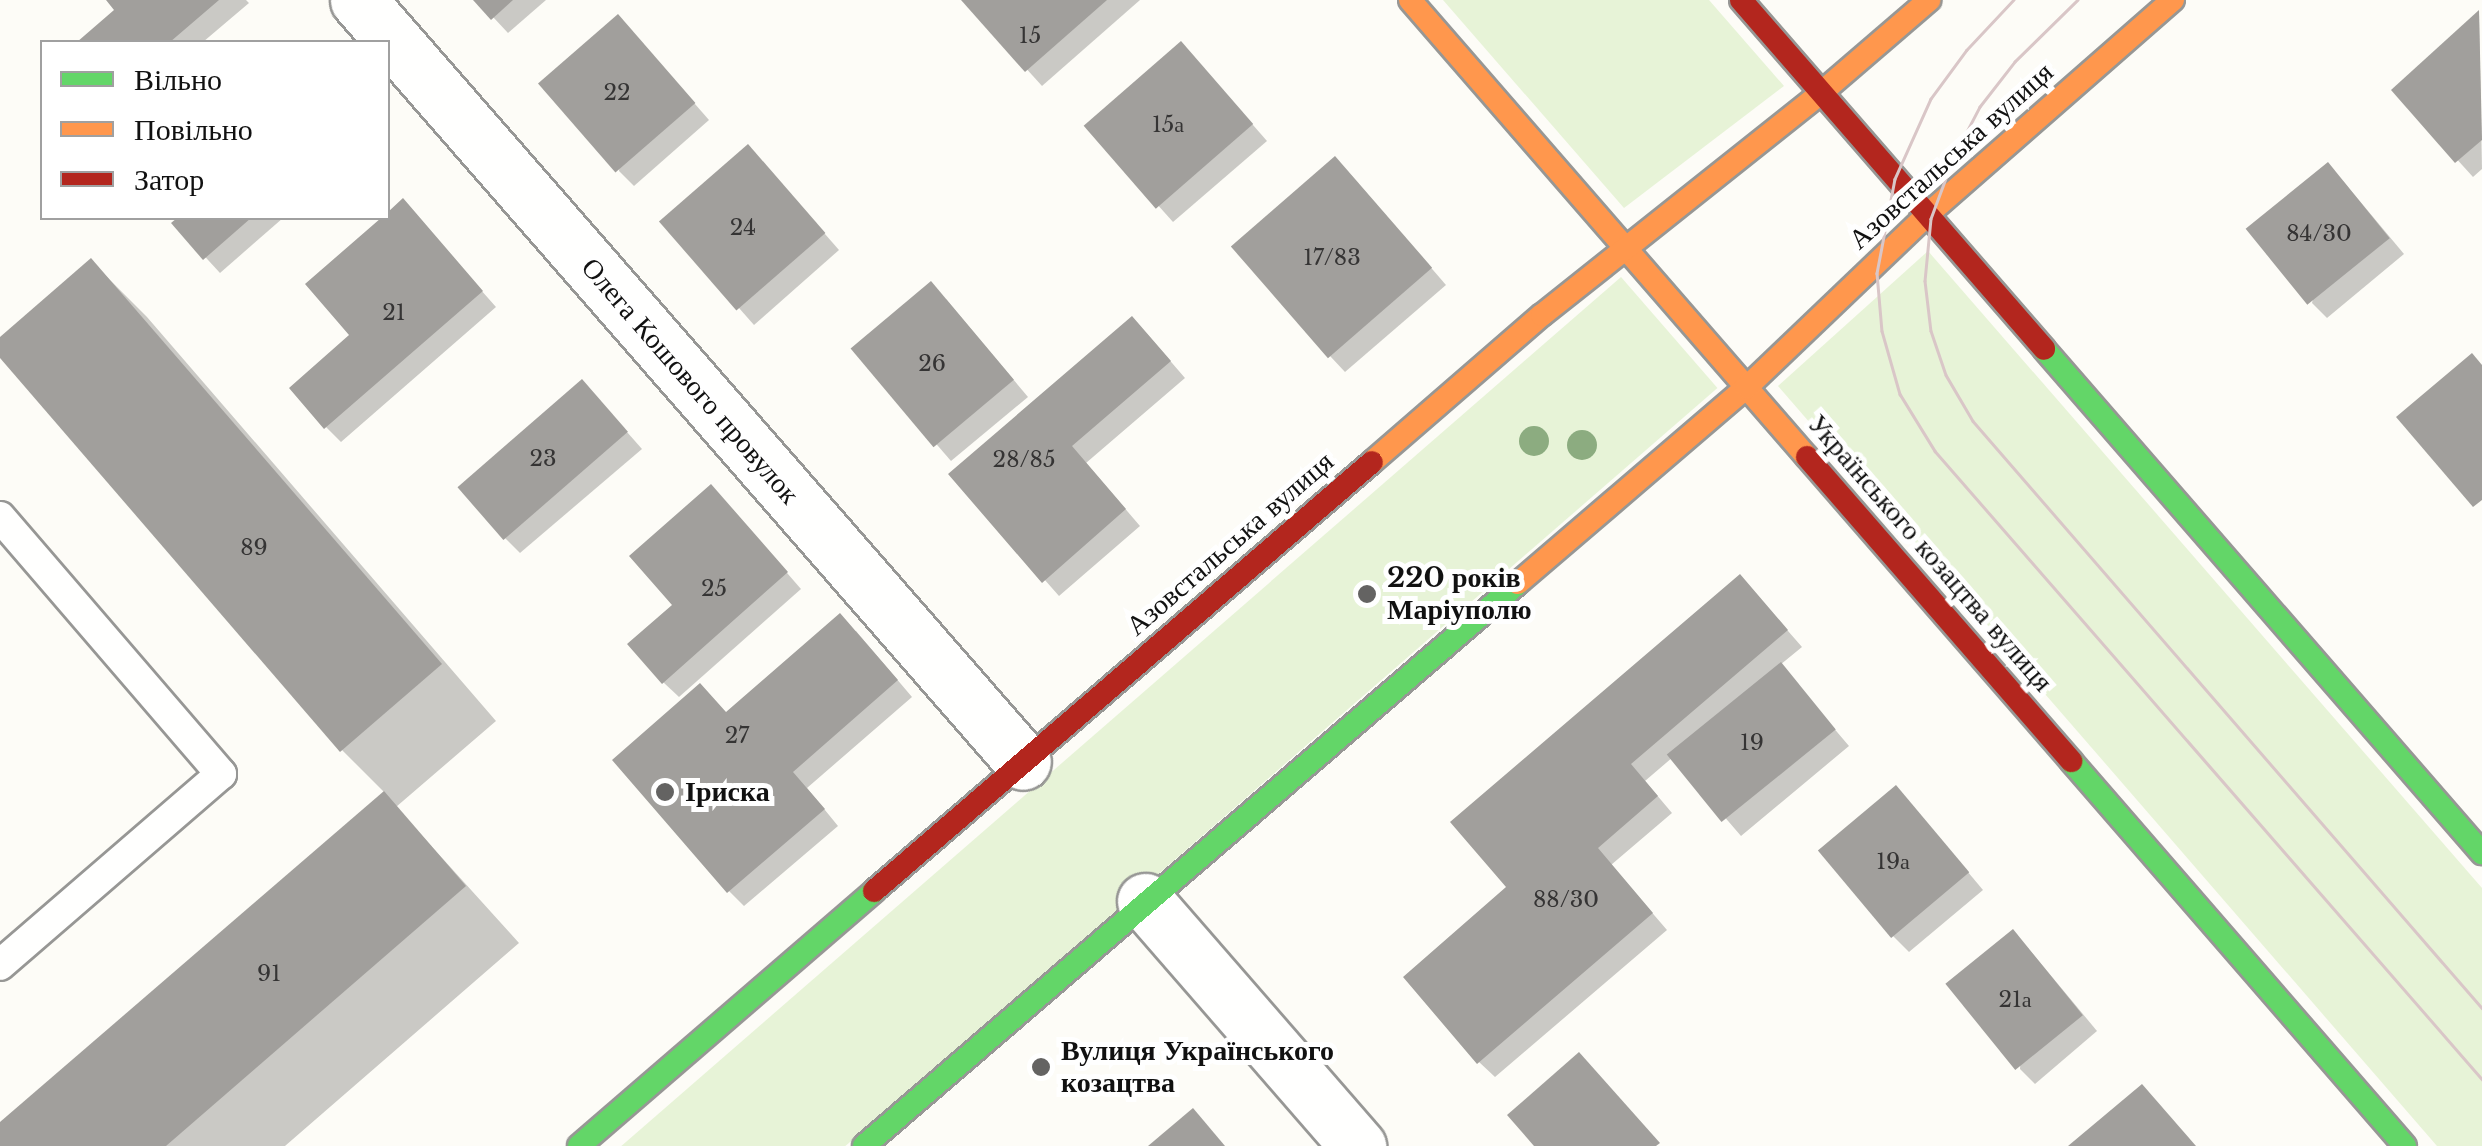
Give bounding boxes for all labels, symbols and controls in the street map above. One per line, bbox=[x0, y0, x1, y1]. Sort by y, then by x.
house number: 15 bbox=[1019, 23, 1041, 49]
legend bbox=[40, 40, 390, 220]
street label: Азовстальська вулиця bbox=[1842, 55, 2060, 257]
text: Вільно bbox=[134, 61, 222, 98]
house number: 22 bbox=[603, 80, 631, 106]
text: Повільно bbox=[134, 111, 253, 148]
house number: 15а bbox=[1152, 112, 1184, 138]
text: Затор bbox=[134, 161, 204, 198]
house number: 24 bbox=[730, 215, 756, 241]
house number: 84/30 bbox=[2286, 221, 2352, 247]
house number: 17/83 bbox=[1303, 245, 1361, 271]
street label: Олега Кошового провулок bbox=[574, 251, 806, 511]
house number: 21 bbox=[382, 300, 406, 326]
house number: 26 bbox=[918, 351, 946, 377]
street label: Українського козацтва вулиця bbox=[1800, 407, 2060, 699]
street label: Азовстальська вулиця bbox=[1120, 445, 1340, 643]
house number: 23 bbox=[529, 446, 557, 472]
house number: 28/85 bbox=[993, 447, 1055, 473]
house number: 89 bbox=[240, 535, 268, 561]
place label: 220 років Маріуполю bbox=[1387, 561, 1532, 627]
house number: 25 bbox=[701, 576, 727, 602]
marker: 220 років Маріуполю bbox=[1356, 583, 1378, 605]
house number: 27 bbox=[725, 723, 749, 749]
house number: 19 bbox=[1740, 730, 1764, 756]
place label: Іриска bbox=[685, 775, 770, 809]
marker: Іриска bbox=[654, 781, 676, 803]
house number: 19а bbox=[1876, 849, 1910, 875]
house number: 88/30 bbox=[1533, 887, 1599, 913]
house number: 91 bbox=[257, 961, 281, 987]
house number: 21а bbox=[1998, 987, 2032, 1013]
place label: Вулиця Українського козацтва bbox=[1061, 1034, 1334, 1100]
marker: Вулиця Українського козацтва bbox=[1030, 1056, 1052, 1078]

